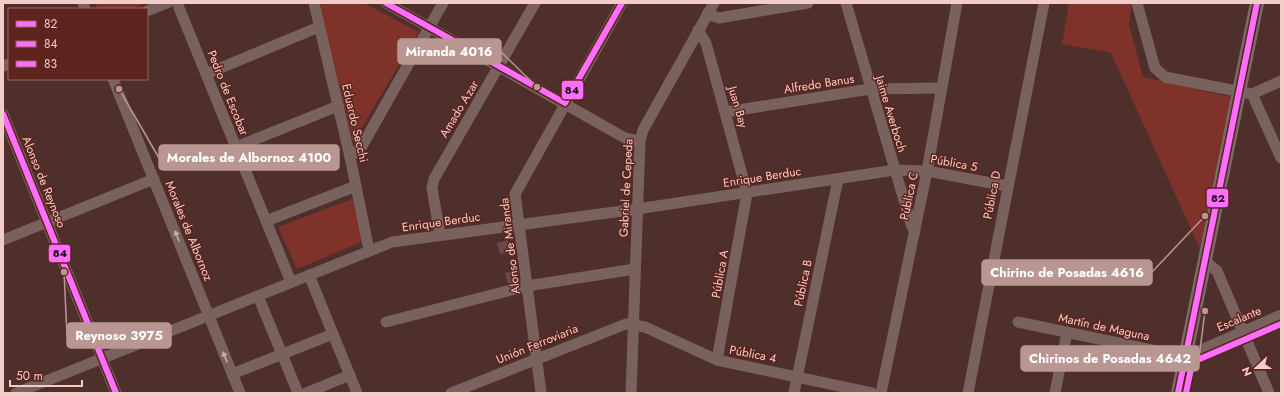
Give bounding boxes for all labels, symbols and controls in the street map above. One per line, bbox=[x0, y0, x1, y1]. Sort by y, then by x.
legend bbox=[8, 8, 148, 80]
text: 82 bbox=[44, 15, 58, 33]
text: 84 bbox=[44, 35, 58, 53]
callout: Miranda 4016 bbox=[398, 39, 501, 64]
text: Miranda 4016 bbox=[406, 42, 493, 61]
street label: Pedro de Escobar bbox=[203, 48, 254, 139]
text: 83 bbox=[44, 55, 58, 73]
street label: Alfredo Banus bbox=[782, 70, 856, 98]
street label: Jaime Averboch bbox=[870, 72, 911, 154]
street label: Amado Azar bbox=[435, 76, 484, 141]
line badge: 84 bbox=[561, 80, 584, 100]
street label: Eduardo Secchi bbox=[337, 82, 373, 164]
text: 84 bbox=[565, 82, 580, 98]
street label: Juan Bay bbox=[723, 82, 753, 131]
street label: Alonso de Reynoso bbox=[17, 133, 71, 231]
street label: Gabriel de Cepeda bbox=[614, 138, 638, 238]
callout: Morales de Albornoz 4100 bbox=[159, 145, 339, 170]
text: Morales de Albornoz 4100 bbox=[167, 148, 332, 167]
street label: Pública 5 bbox=[929, 150, 979, 176]
street label: Enrique Berduc bbox=[722, 162, 803, 192]
street label: Pública D bbox=[979, 169, 1005, 221]
street label: Pública C bbox=[895, 170, 923, 222]
street label: Morales de Albornoz bbox=[161, 178, 217, 284]
line badge: 82 bbox=[1206, 188, 1229, 208]
text: 82 bbox=[1211, 190, 1225, 206]
street label: Alonso de Miranda bbox=[495, 197, 525, 295]
street label: Enrique Berduc bbox=[401, 208, 482, 236]
one-way arrow bbox=[173, 230, 179, 242]
line badge: 84 bbox=[48, 244, 71, 263]
text: 84 bbox=[53, 245, 68, 261]
street label: Pública A bbox=[707, 248, 733, 300]
street label: Pública B bbox=[789, 258, 817, 308]
callout: Chirino de Posadas 4616 bbox=[982, 260, 1152, 285]
text: Chirino de Posadas 4616 bbox=[990, 263, 1144, 282]
street label: Escalante bbox=[1214, 302, 1264, 336]
street label: Martín de Maguna bbox=[1057, 309, 1151, 346]
street label: Unión Ferroviaria bbox=[493, 319, 581, 369]
callout: Reynoso 3975 bbox=[67, 323, 171, 348]
text: Reynoso 3975 bbox=[75, 326, 163, 345]
street label: Pública 4 bbox=[728, 341, 778, 367]
callout: Chirinos de Posadas 4642 bbox=[1021, 346, 1199, 371]
north arrow bbox=[1236, 348, 1276, 388]
text: Chirinos de Posadas 4642 bbox=[1029, 349, 1191, 368]
one-way arrow bbox=[222, 350, 228, 362]
scale bar bbox=[10, 362, 82, 388]
text: N bbox=[1238, 365, 1256, 379]
text: 50 m bbox=[16, 367, 43, 385]

